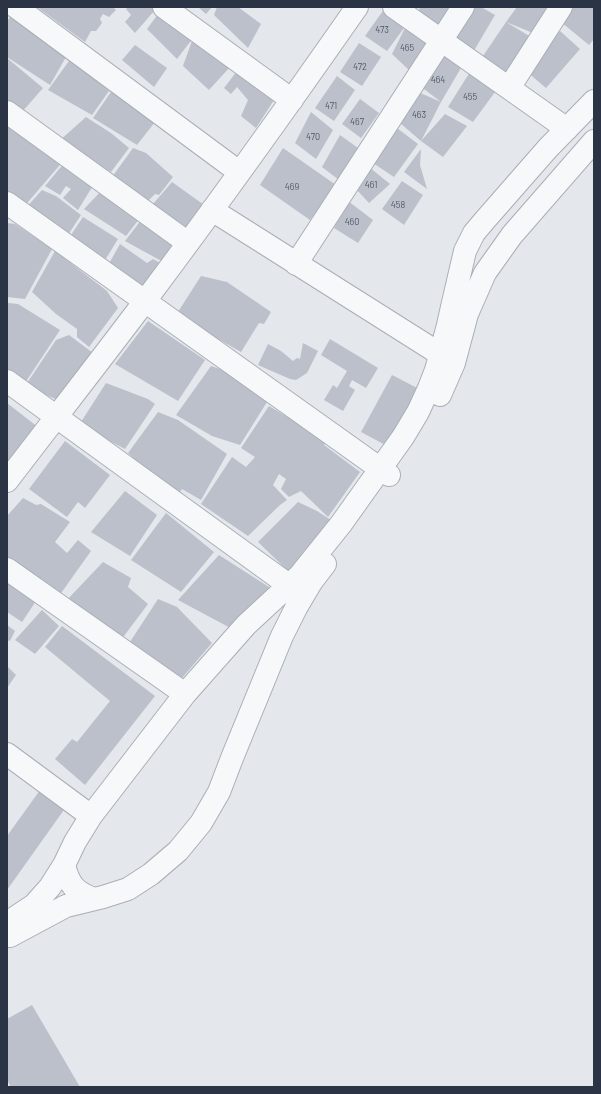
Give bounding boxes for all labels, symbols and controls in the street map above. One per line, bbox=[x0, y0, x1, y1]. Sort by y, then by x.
house number: 473 bbox=[375, 25, 389, 35]
house number: 465 bbox=[400, 43, 414, 53]
house number: 472 bbox=[353, 62, 367, 72]
house number: 464 bbox=[431, 75, 445, 85]
house number: 455 bbox=[463, 92, 477, 102]
house number: 471 bbox=[325, 101, 337, 111]
house number: 463 bbox=[412, 110, 426, 120]
house number: 467 bbox=[350, 117, 364, 127]
house number: 470 bbox=[306, 132, 320, 142]
house number: 461 bbox=[365, 180, 377, 190]
house number: 469 bbox=[285, 182, 299, 192]
house number: 458 bbox=[391, 200, 405, 210]
house number: 460 bbox=[345, 217, 359, 227]

